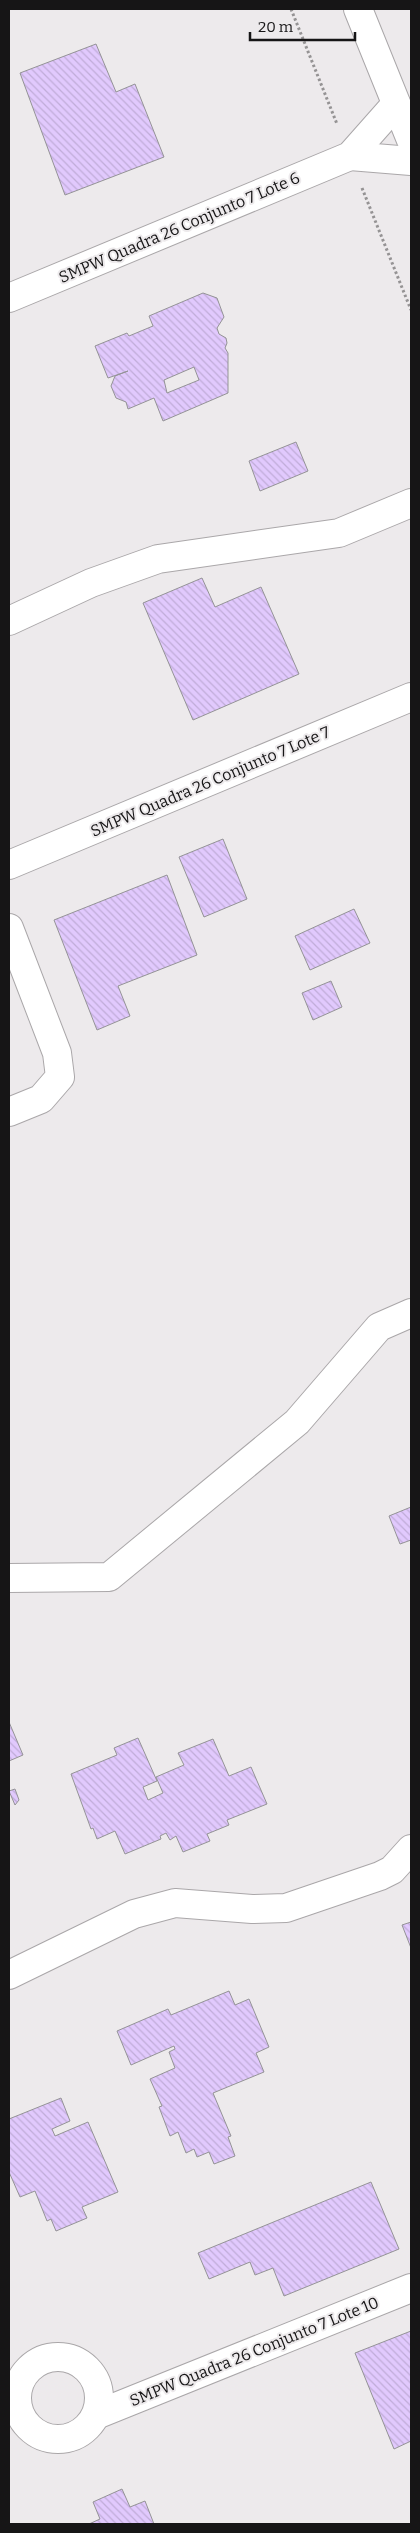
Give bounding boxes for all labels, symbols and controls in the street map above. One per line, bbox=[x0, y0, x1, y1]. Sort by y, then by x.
scale bar bbox=[250, 10, 355, 42]
text: 20 m bbox=[258, 18, 294, 36]
street label: SMPW Quadra 26 Conjunto 7 Lote 6 bbox=[56, 168, 302, 287]
street label: SMPW Quadra 26 Conjunto 7 Lote 7 bbox=[88, 722, 333, 841]
street label: SMPW Quadra 26 Conjunto 7 Lote 10 bbox=[127, 2293, 382, 2410]

